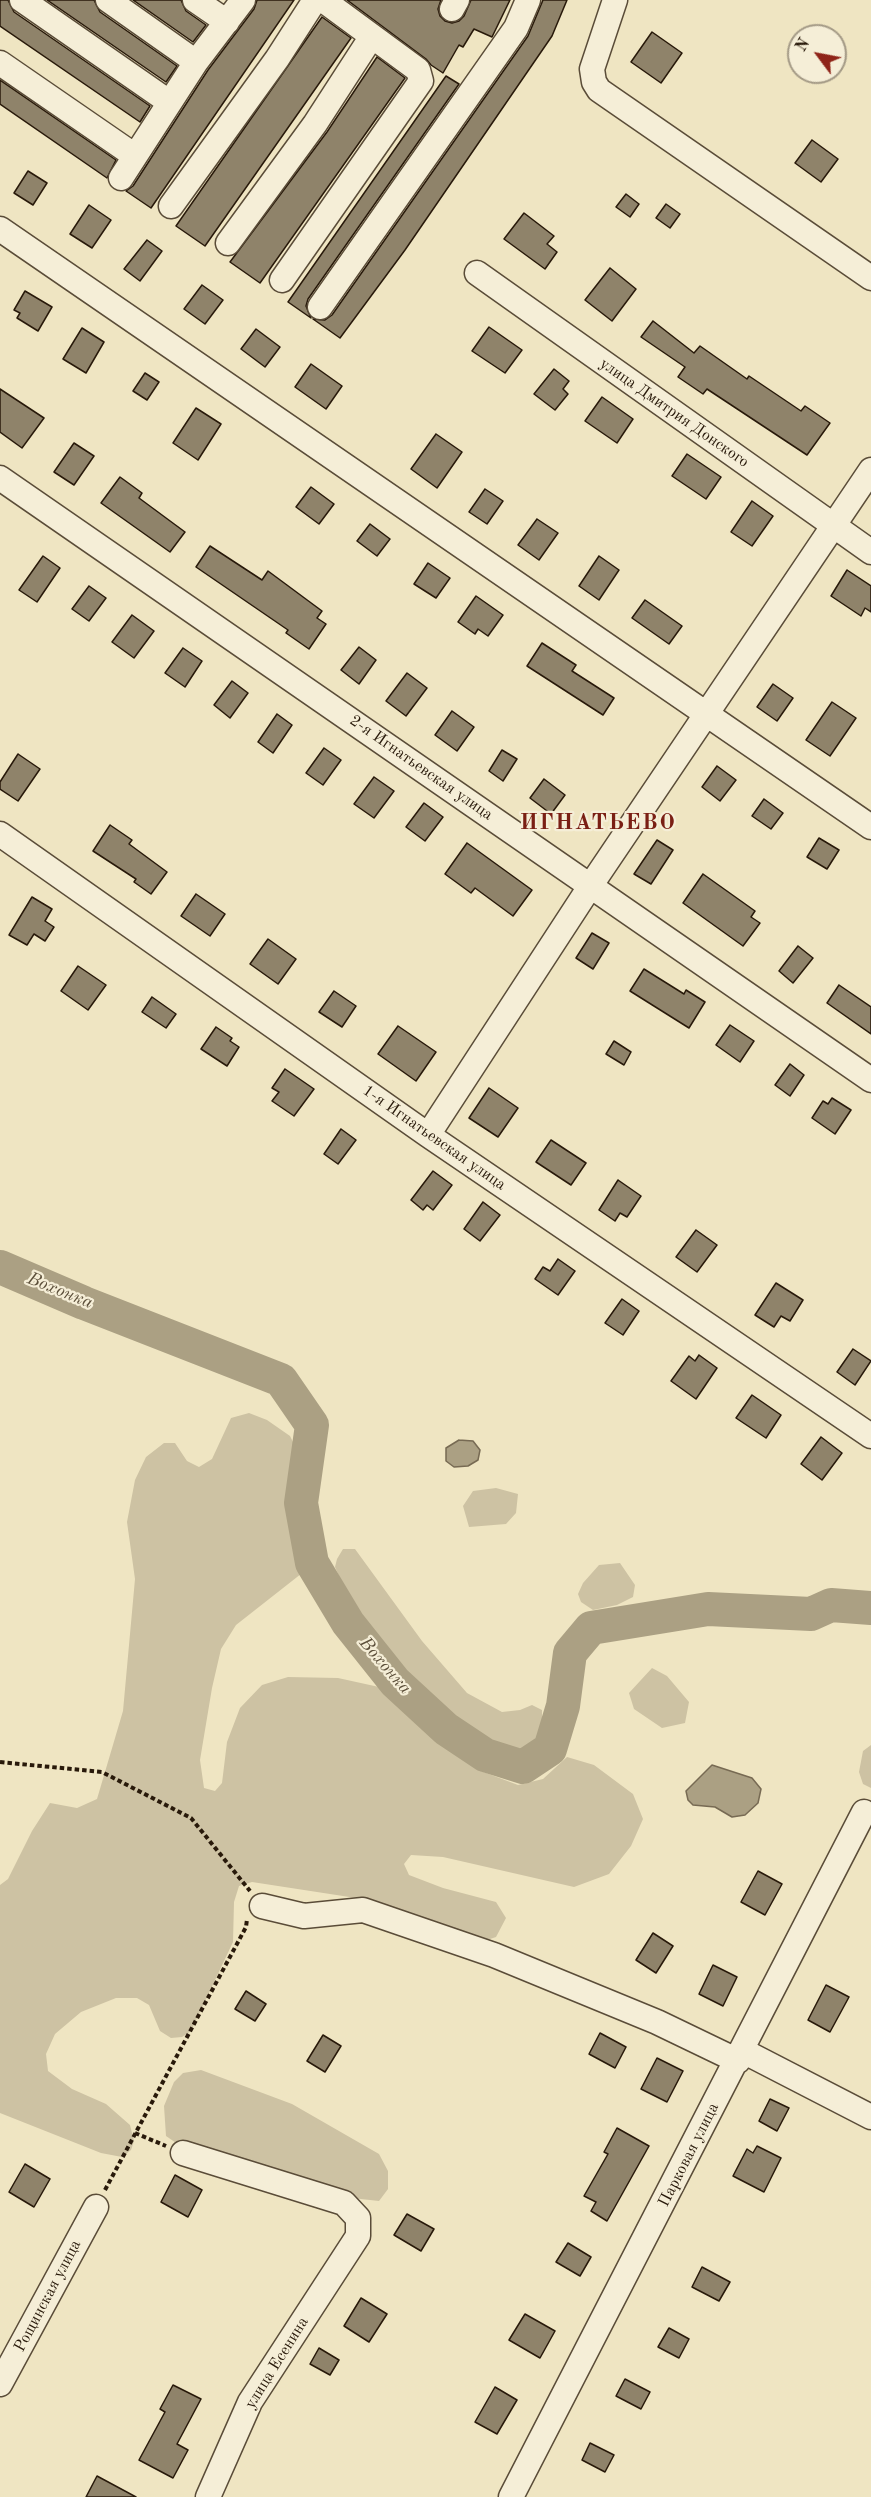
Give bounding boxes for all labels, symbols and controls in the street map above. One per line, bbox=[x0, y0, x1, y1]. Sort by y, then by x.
north arrow bbox=[787, 24, 847, 84]
text: N bbox=[793, 36, 813, 55]
street label: улица Дмитрия Донского bbox=[596, 354, 752, 472]
street label: 2-я Игнатьевская улица bbox=[346, 711, 496, 825]
district label: ИГНАТЬЕВО bbox=[520, 810, 676, 836]
street label: 1-я Игнатьевская улица bbox=[359, 1081, 509, 1195]
water label: Вохонка bbox=[24, 1268, 96, 1314]
water label: Вохонка bbox=[354, 1633, 416, 1699]
street label: Парковая улица bbox=[655, 2100, 723, 2210]
street label: Рощинская улица bbox=[10, 2237, 86, 2355]
street label: улица Есенина bbox=[241, 2313, 313, 2413]

